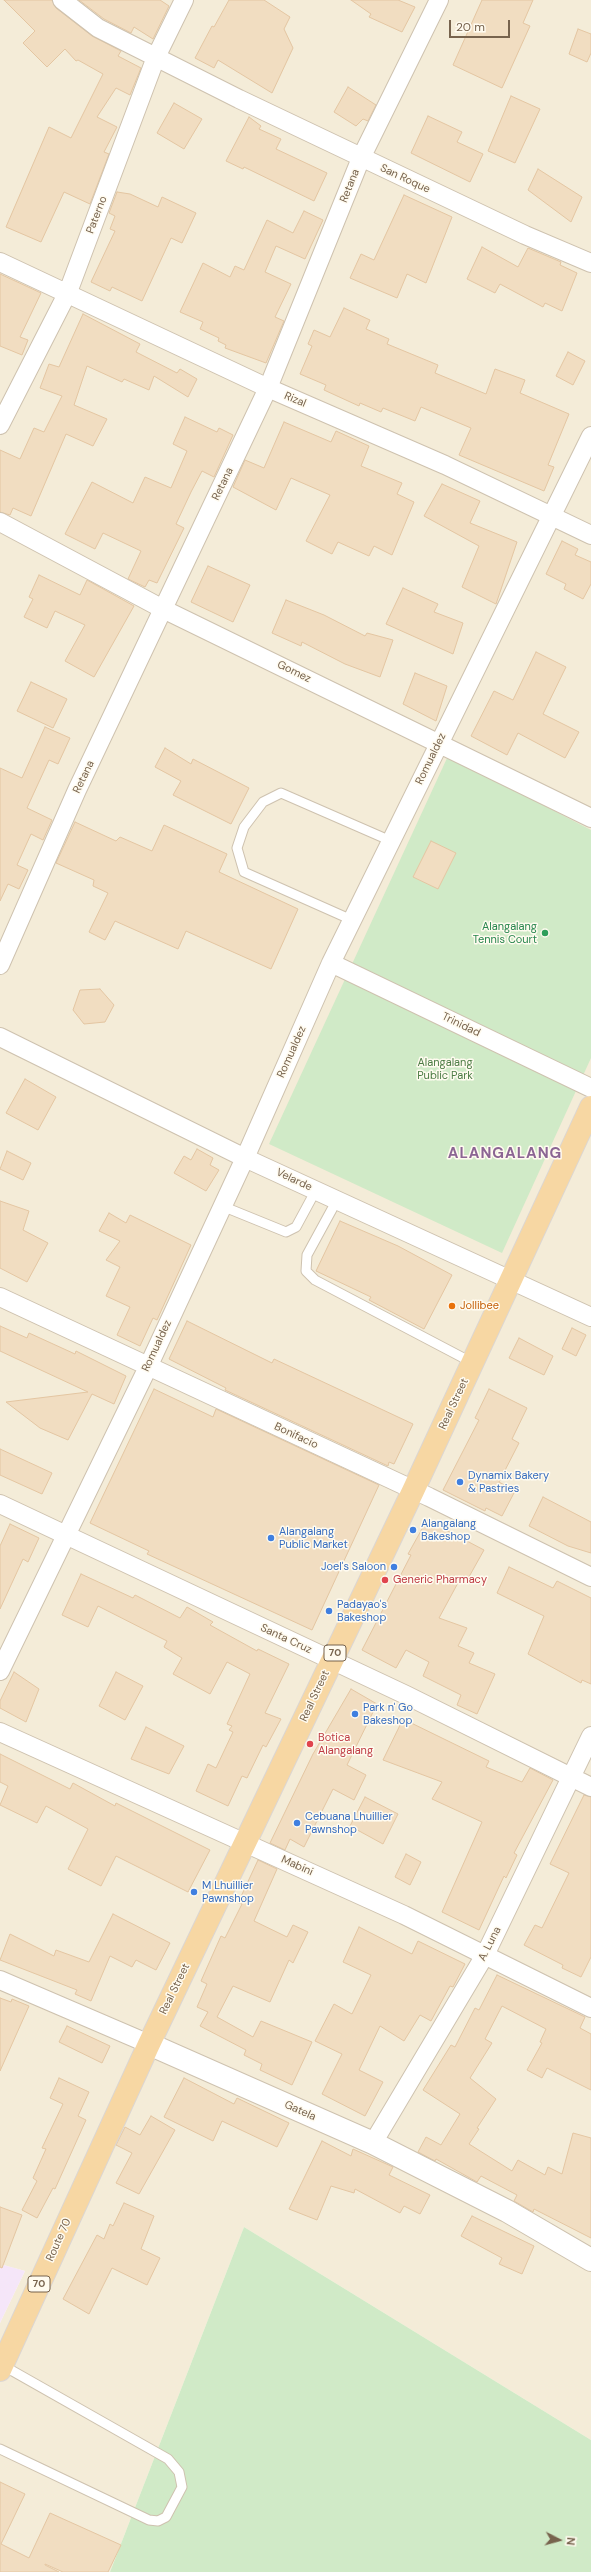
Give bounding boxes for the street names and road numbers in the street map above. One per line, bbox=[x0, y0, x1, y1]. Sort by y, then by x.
street label: San Roque bbox=[378, 162, 432, 196]
street label: Retana bbox=[337, 167, 363, 205]
street label: Paterno bbox=[84, 194, 110, 236]
street label: Rizal bbox=[282, 389, 308, 411]
street label: Retana bbox=[209, 465, 237, 503]
street label: Gomez bbox=[275, 658, 313, 686]
street label: Romualdez bbox=[413, 731, 449, 787]
street label: Retana bbox=[70, 758, 98, 796]
street label: Trinidad bbox=[440, 1010, 482, 1040]
street label: Romualdez bbox=[275, 1024, 309, 1080]
street label: Velarde bbox=[274, 1166, 314, 1194]
street label: Romualdez bbox=[139, 1318, 175, 1374]
street label: Real Street bbox=[436, 1376, 472, 1432]
street label: Bonifacio bbox=[272, 1420, 320, 1452]
street label: Santa Cruz bbox=[258, 1621, 314, 1657]
road number: 70 bbox=[324, 1645, 346, 1661]
street label: Real Street bbox=[297, 1668, 333, 1724]
street label: Mabini bbox=[279, 1853, 315, 1879]
street label: A. Luna bbox=[476, 1925, 504, 1963]
street label: Real Street bbox=[157, 1961, 193, 2017]
street label: Gatela bbox=[282, 2098, 318, 2124]
street label: Route 70 bbox=[44, 2216, 74, 2264]
road number: 70 bbox=[28, 2276, 50, 2292]

